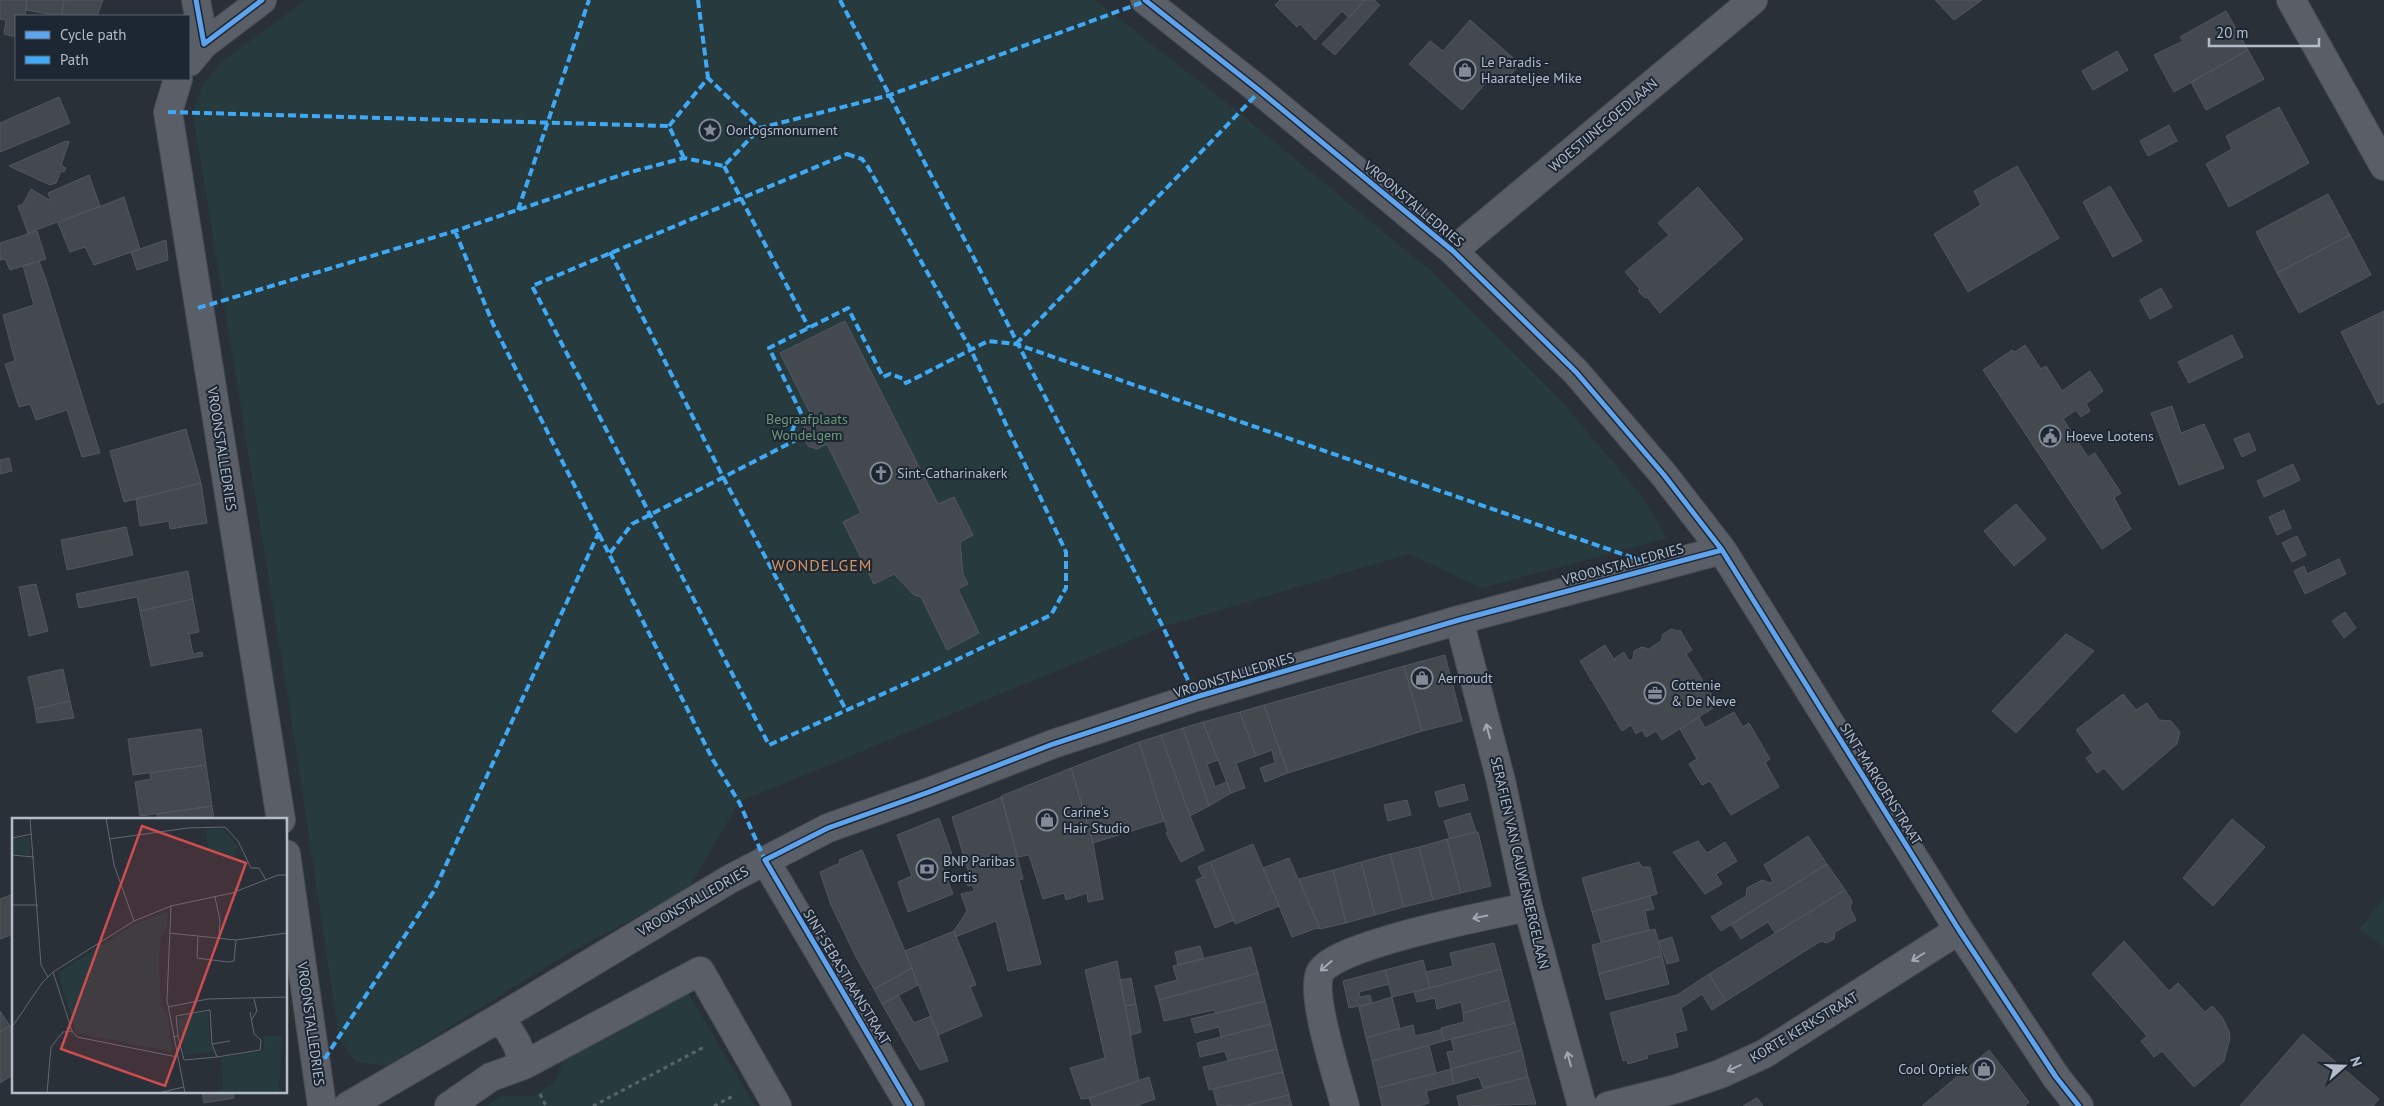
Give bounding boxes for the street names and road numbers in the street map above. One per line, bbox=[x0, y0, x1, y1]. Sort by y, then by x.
street label: WOESTIJNEGOEDLAAN bbox=[1545, 74, 1661, 176]
street label: VROONSTALLEDRIES bbox=[1359, 156, 1468, 251]
street label: VROONSTALLEDRIES bbox=[203, 385, 241, 512]
street label: VROONSTALLEDRIES bbox=[1559, 539, 1686, 589]
street label: VROONSTALLEDRIES bbox=[1171, 648, 1296, 702]
street label: SINT-MARKOENSTRAAT bbox=[1836, 719, 1926, 849]
street label: SERAFIEN VAN CAUWENBERGELAAN bbox=[1487, 755, 1553, 971]
street label: VROONSTALLEDRIES bbox=[633, 862, 752, 941]
street label: SINT-SEBASTIAANSTRAAT bbox=[799, 906, 895, 1048]
street label: VROONSTALLEDRIES bbox=[293, 960, 329, 1087]
street label: KORTE KERKSTRAAT bbox=[1747, 987, 1862, 1066]

